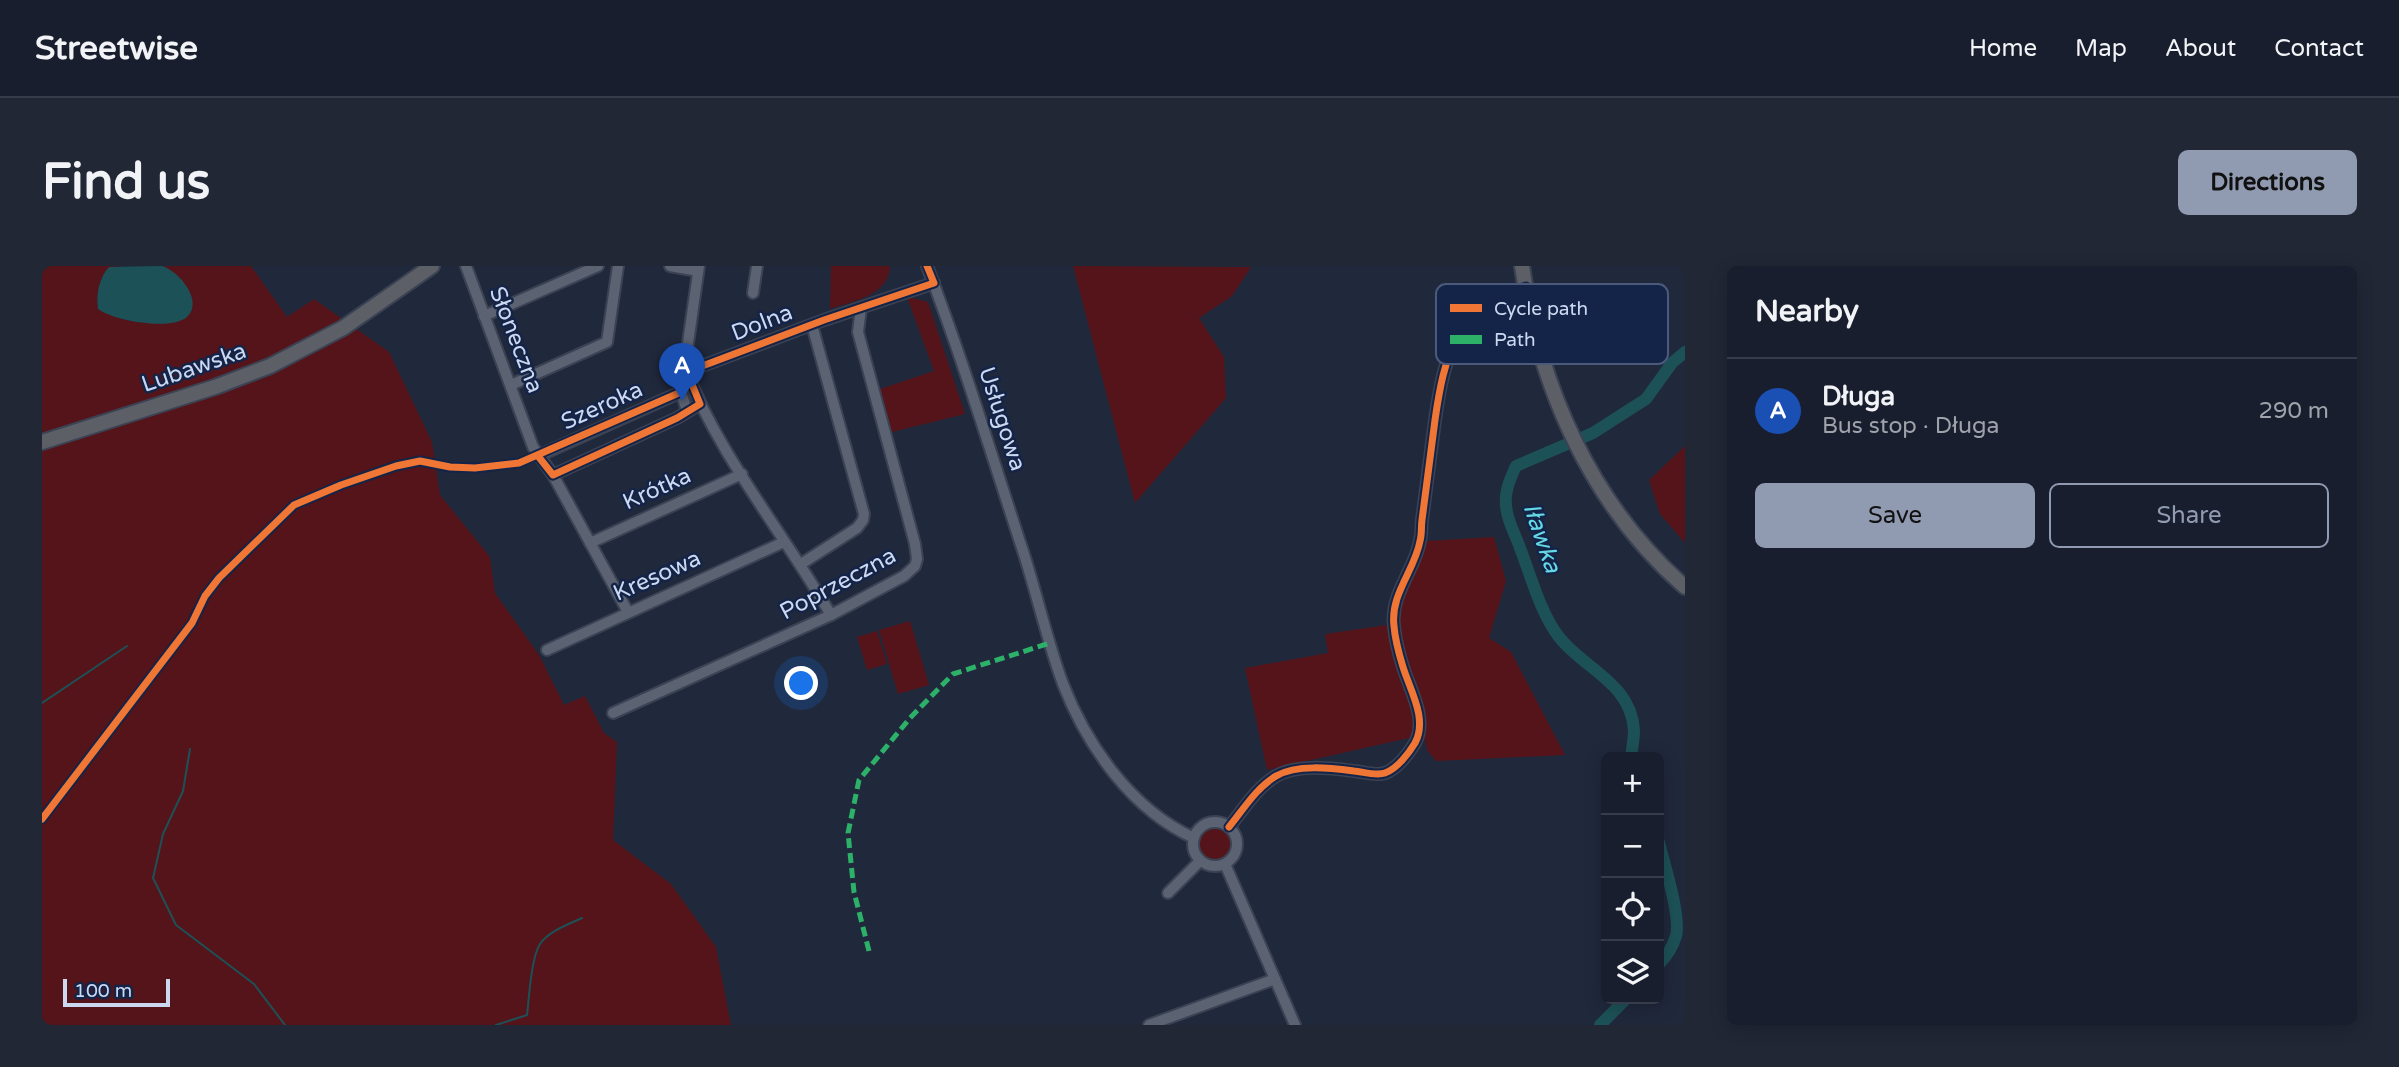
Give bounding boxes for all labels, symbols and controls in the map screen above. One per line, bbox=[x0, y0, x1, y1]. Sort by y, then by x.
text: Streetwise bbox=[35, 29, 198, 68]
text: Home bbox=[1969, 34, 2037, 63]
text: Map bbox=[2075, 34, 2127, 63]
text: About bbox=[2165, 34, 2236, 63]
text: Contact bbox=[2274, 34, 2364, 63]
button: Directions bbox=[2178, 150, 2357, 215]
text: Find us bbox=[42, 153, 210, 212]
street label: Słoneczna bbox=[483, 283, 549, 397]
legend bbox=[1436, 284, 1668, 364]
text: Nearby bbox=[1755, 293, 1859, 330]
text: Cycle path bbox=[1494, 298, 1588, 320]
street label: Dolna bbox=[727, 299, 797, 347]
text: Path bbox=[1494, 329, 1536, 351]
street label: Lubawska bbox=[138, 337, 250, 399]
pin: A bbox=[659, 343, 705, 401]
street label: Usługowa bbox=[972, 364, 1032, 474]
street label: Szeroka bbox=[557, 376, 647, 436]
text: Długa bbox=[1822, 381, 1895, 412]
text: A bbox=[1769, 397, 1787, 425]
text: 290 m bbox=[2259, 397, 2329, 425]
text: Bus stop · Długa bbox=[1822, 412, 2000, 440]
street label: Krótka bbox=[619, 462, 695, 516]
button: Save bbox=[1755, 483, 2035, 548]
button: Share bbox=[2049, 483, 2329, 548]
water label: Iławka bbox=[1517, 499, 1568, 577]
street label: Poprzeczna bbox=[775, 542, 901, 626]
street label: Kresowa bbox=[609, 544, 705, 608]
your location bbox=[784, 666, 818, 700]
map controls bbox=[1601, 752, 1664, 1004]
button: + bbox=[1601, 752, 1664, 815]
button: − bbox=[1601, 815, 1664, 878]
button: locate bbox=[1601, 878, 1664, 941]
button: layers bbox=[1601, 941, 1664, 1004]
scale bar bbox=[63, 976, 170, 1008]
text: 100 m bbox=[74, 980, 132, 1002]

